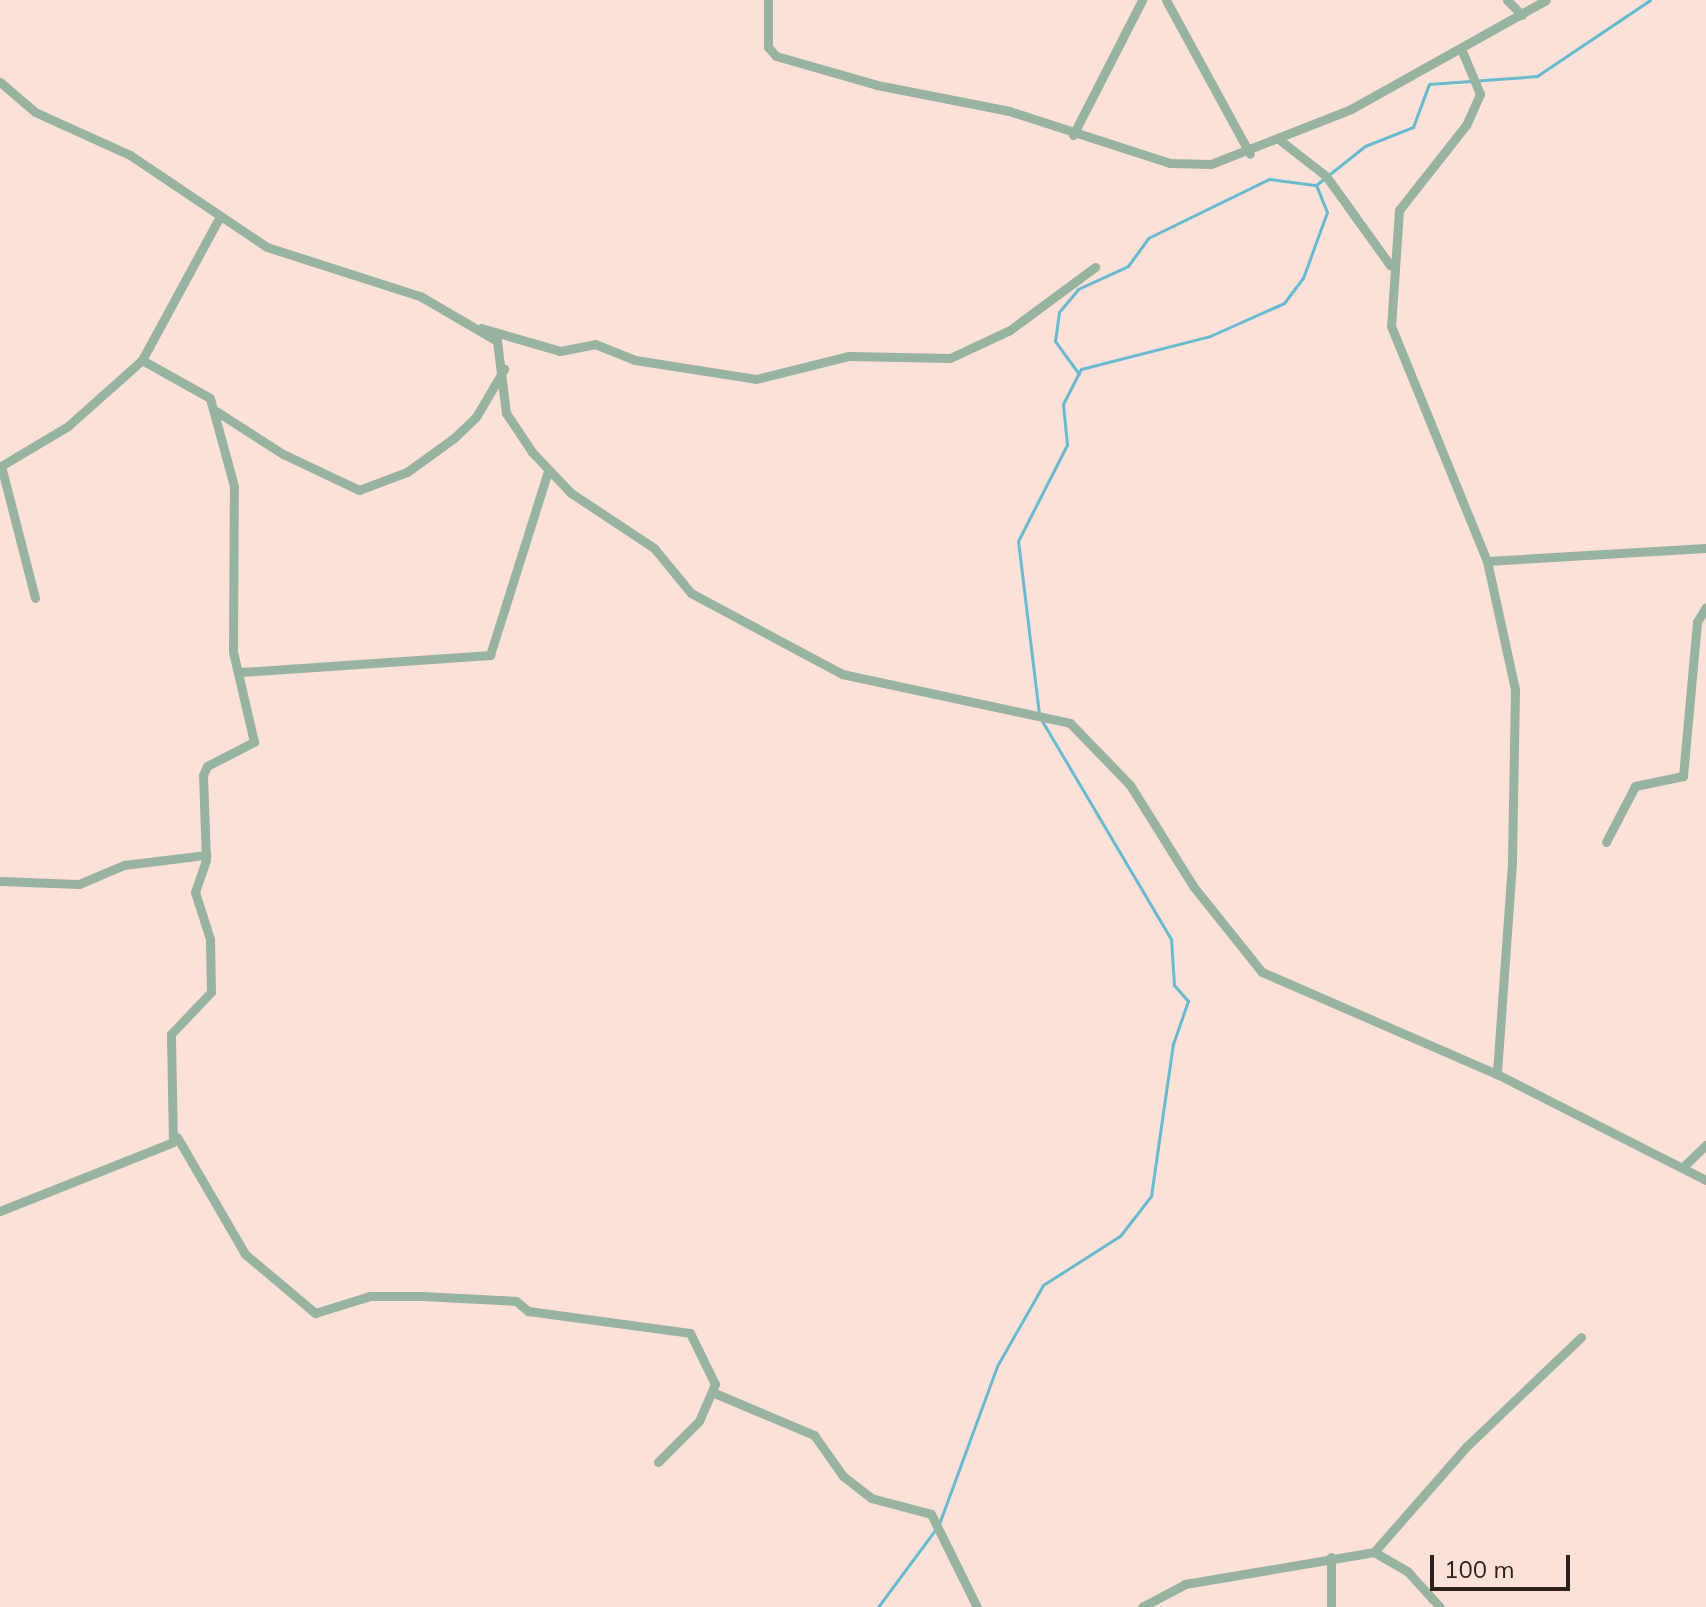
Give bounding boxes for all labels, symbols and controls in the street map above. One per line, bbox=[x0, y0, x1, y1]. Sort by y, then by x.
scale bar bbox=[1434, 1539, 1574, 1589]
text: 100 m bbox=[1444, 1554, 1515, 1584]

